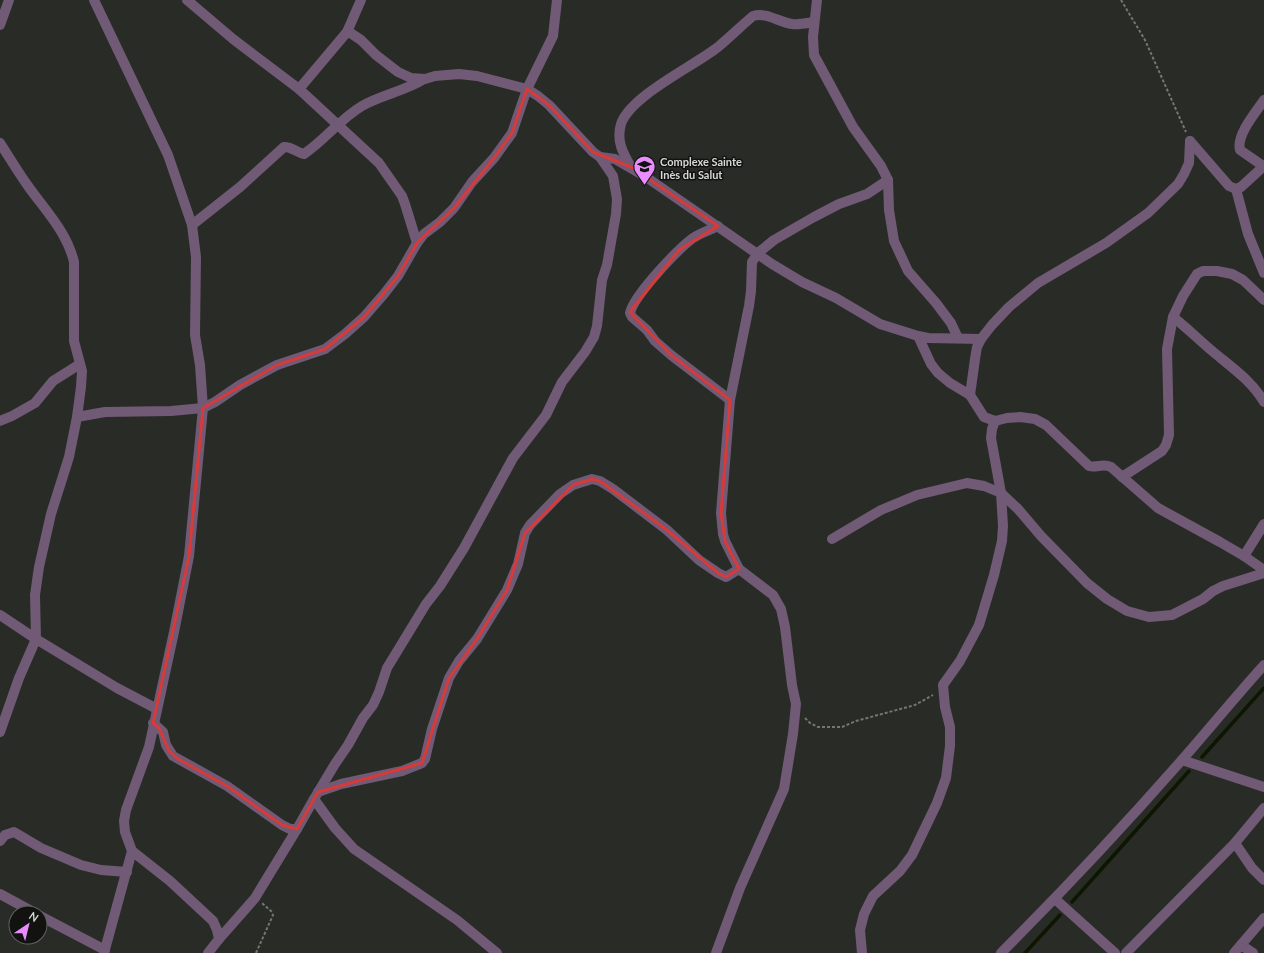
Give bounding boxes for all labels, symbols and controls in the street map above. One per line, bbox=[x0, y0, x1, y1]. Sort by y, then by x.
school or university icon: Complexe Sainte Inès du Salut bbox=[632, 154, 658, 187]
place label: Complexe Sainte Inès du Salut bbox=[660, 155, 742, 181]
north arrow bbox=[8, 905, 48, 945]
text: N bbox=[27, 909, 41, 924]

